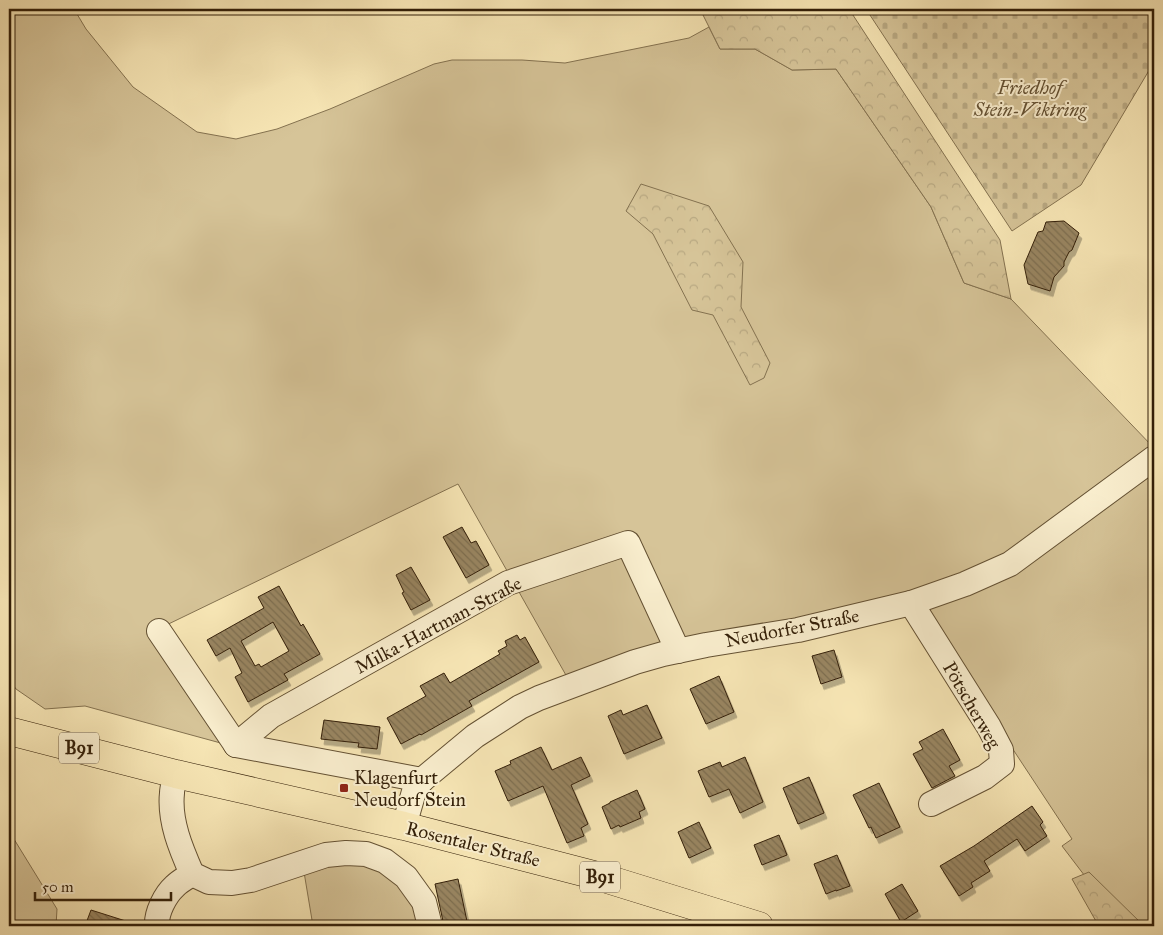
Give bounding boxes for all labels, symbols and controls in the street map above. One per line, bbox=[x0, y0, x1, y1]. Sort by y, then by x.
park label: Friedhof Stein-Viktring bbox=[973, 76, 1088, 121]
street label: Milka-Hartman-Straße bbox=[351, 571, 525, 679]
street label: Neudorfer Straße bbox=[723, 604, 861, 652]
street label: Pötscherweg bbox=[937, 657, 1006, 753]
road number: B91 bbox=[59, 732, 99, 764]
place label: Klagenfurt Neudorf Stein bbox=[354, 766, 466, 811]
marker: Klagenfurt Neudorf Stein bbox=[338, 782, 350, 794]
street label: Rosentaler Straße bbox=[404, 816, 543, 872]
road number: B91 bbox=[580, 862, 620, 892]
scale bar bbox=[35, 870, 171, 902]
text: 50 m bbox=[42, 878, 74, 896]

